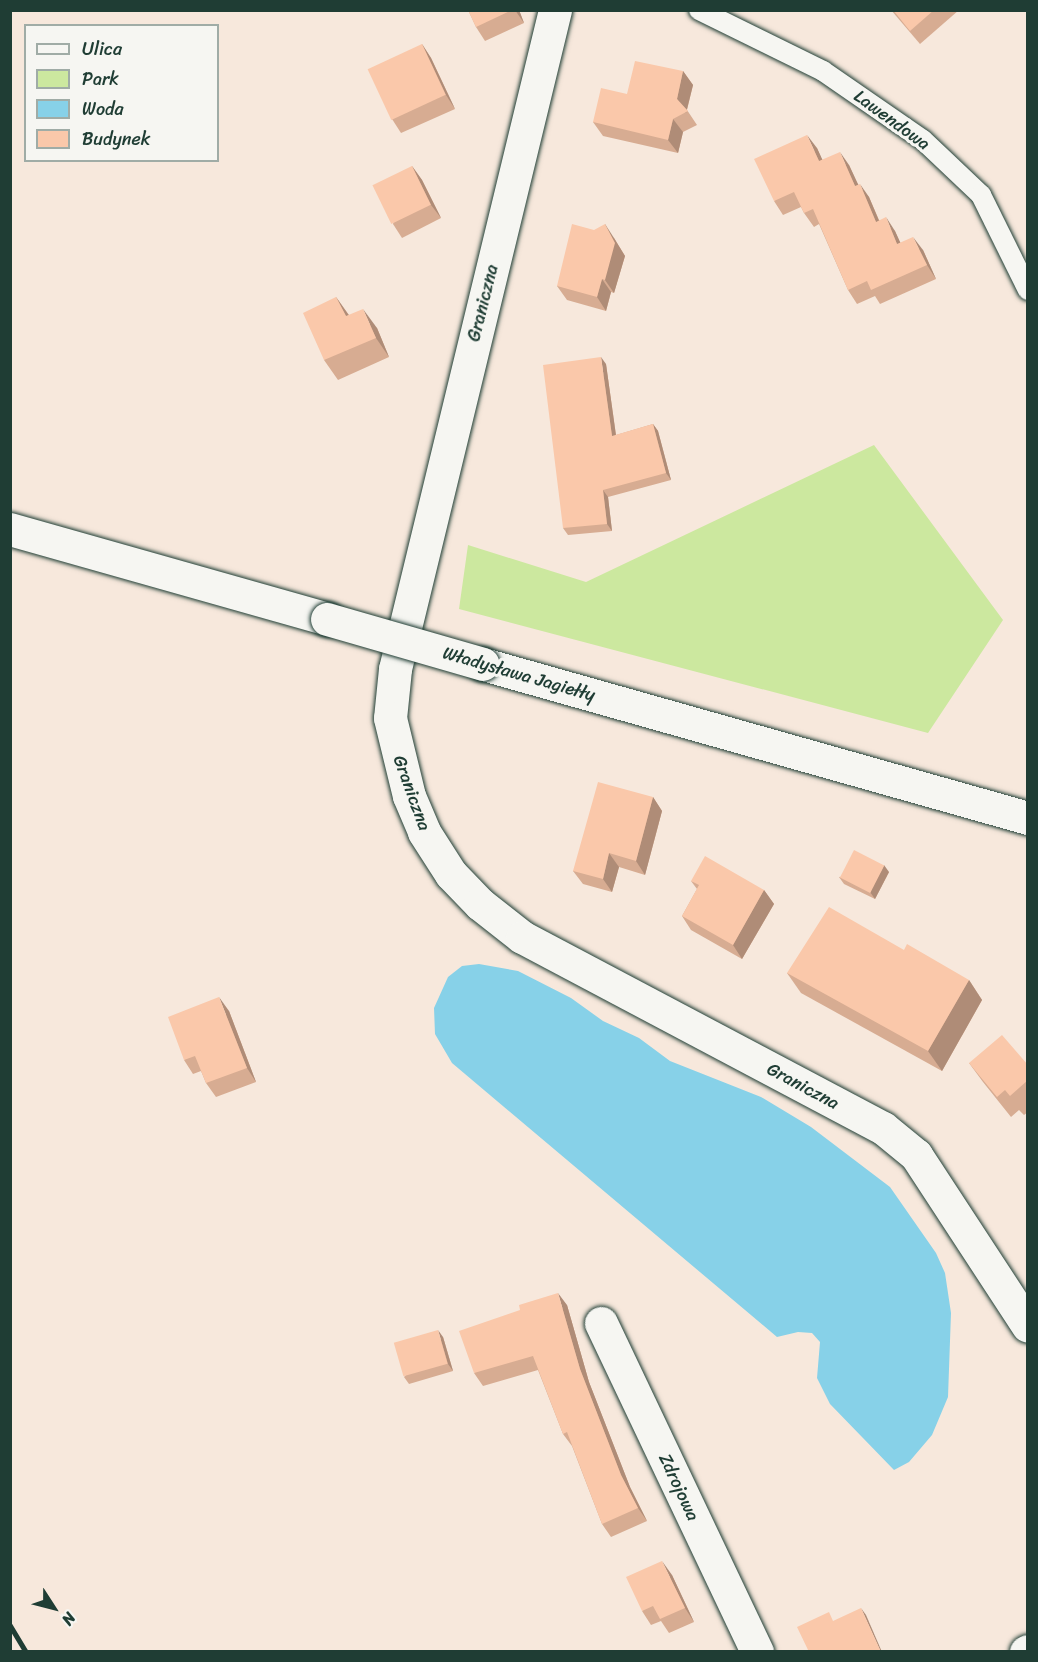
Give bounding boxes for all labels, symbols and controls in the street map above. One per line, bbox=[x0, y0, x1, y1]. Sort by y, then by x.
legend bbox=[24, 24, 219, 162]
text: Ulica bbox=[82, 33, 122, 65]
text: Park bbox=[82, 63, 119, 95]
street label: Lawendowa bbox=[850, 85, 934, 155]
text: Woda bbox=[82, 93, 124, 125]
text: Budynek bbox=[82, 123, 150, 155]
street label: Graniczna bbox=[463, 262, 503, 344]
street label: Władysława Jagiełły bbox=[440, 642, 598, 706]
street label: Graniczna bbox=[388, 752, 436, 834]
street label: Graniczna bbox=[763, 1058, 843, 1114]
street label: Zdrojowa bbox=[654, 1450, 704, 1524]
north arrow bbox=[24, 1578, 84, 1638]
text: N bbox=[54, 1606, 84, 1632]

